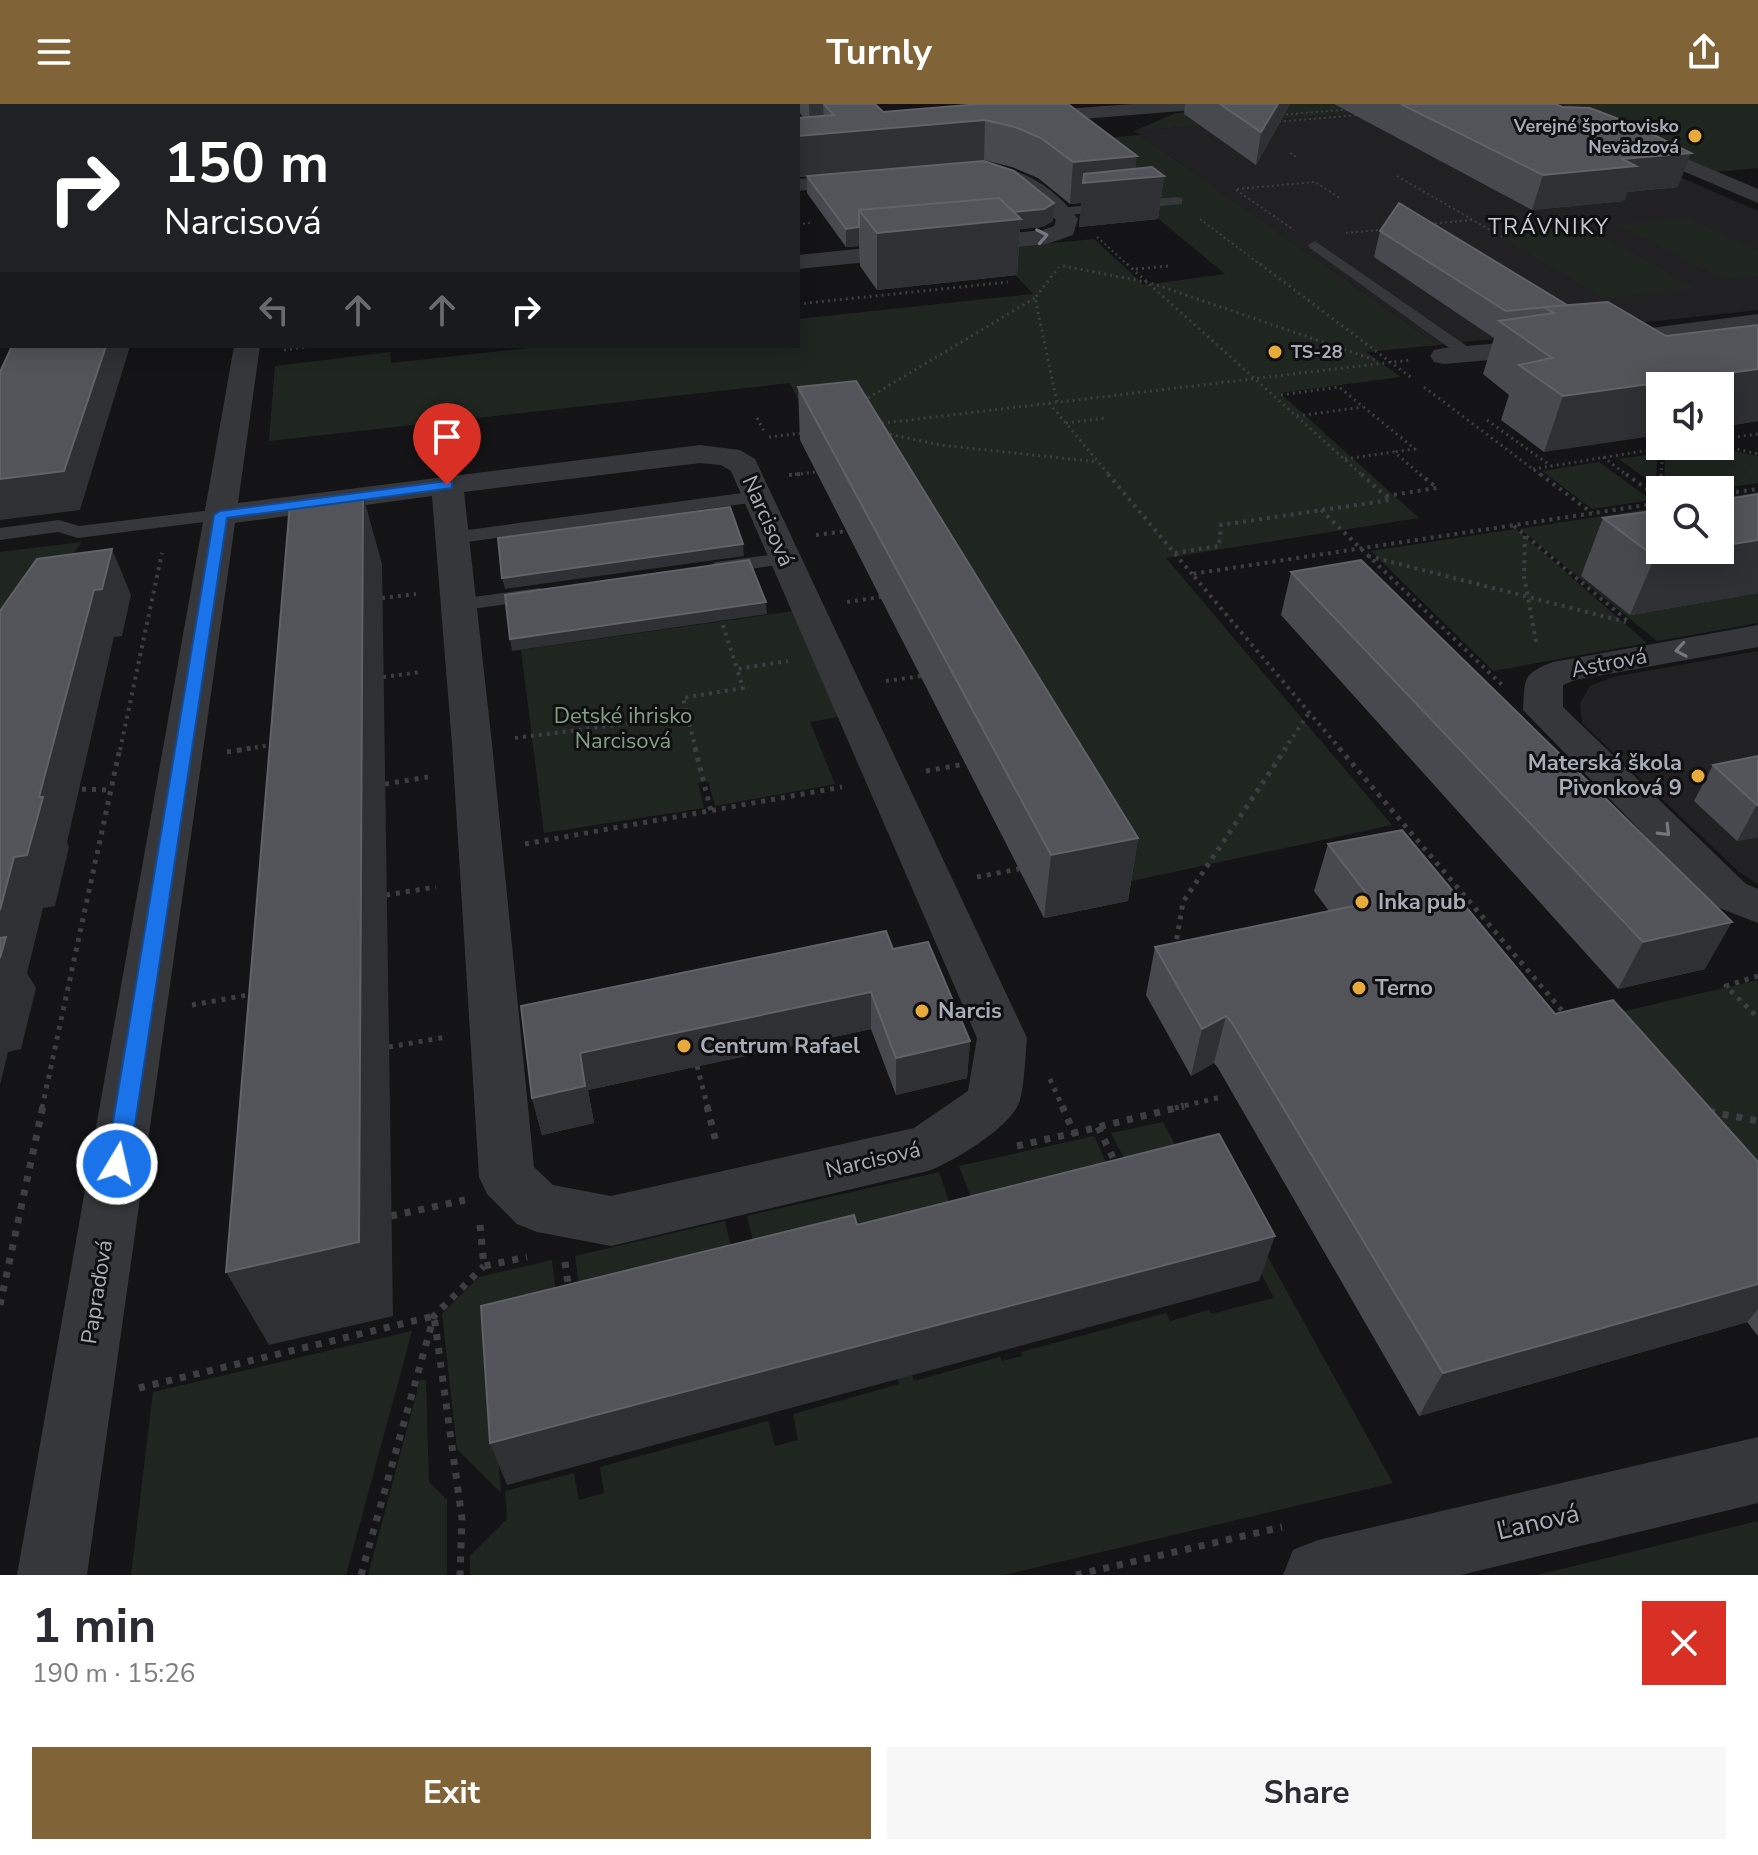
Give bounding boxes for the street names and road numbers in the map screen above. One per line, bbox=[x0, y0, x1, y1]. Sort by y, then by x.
street label: Narcisová bbox=[735, 471, 801, 571]
street label: Astrová bbox=[1569, 641, 1649, 685]
street label: Narcisová bbox=[823, 1135, 923, 1185]
street label: Papraďová bbox=[74, 1238, 120, 1346]
street label: Ľanová bbox=[1493, 1496, 1583, 1548]

